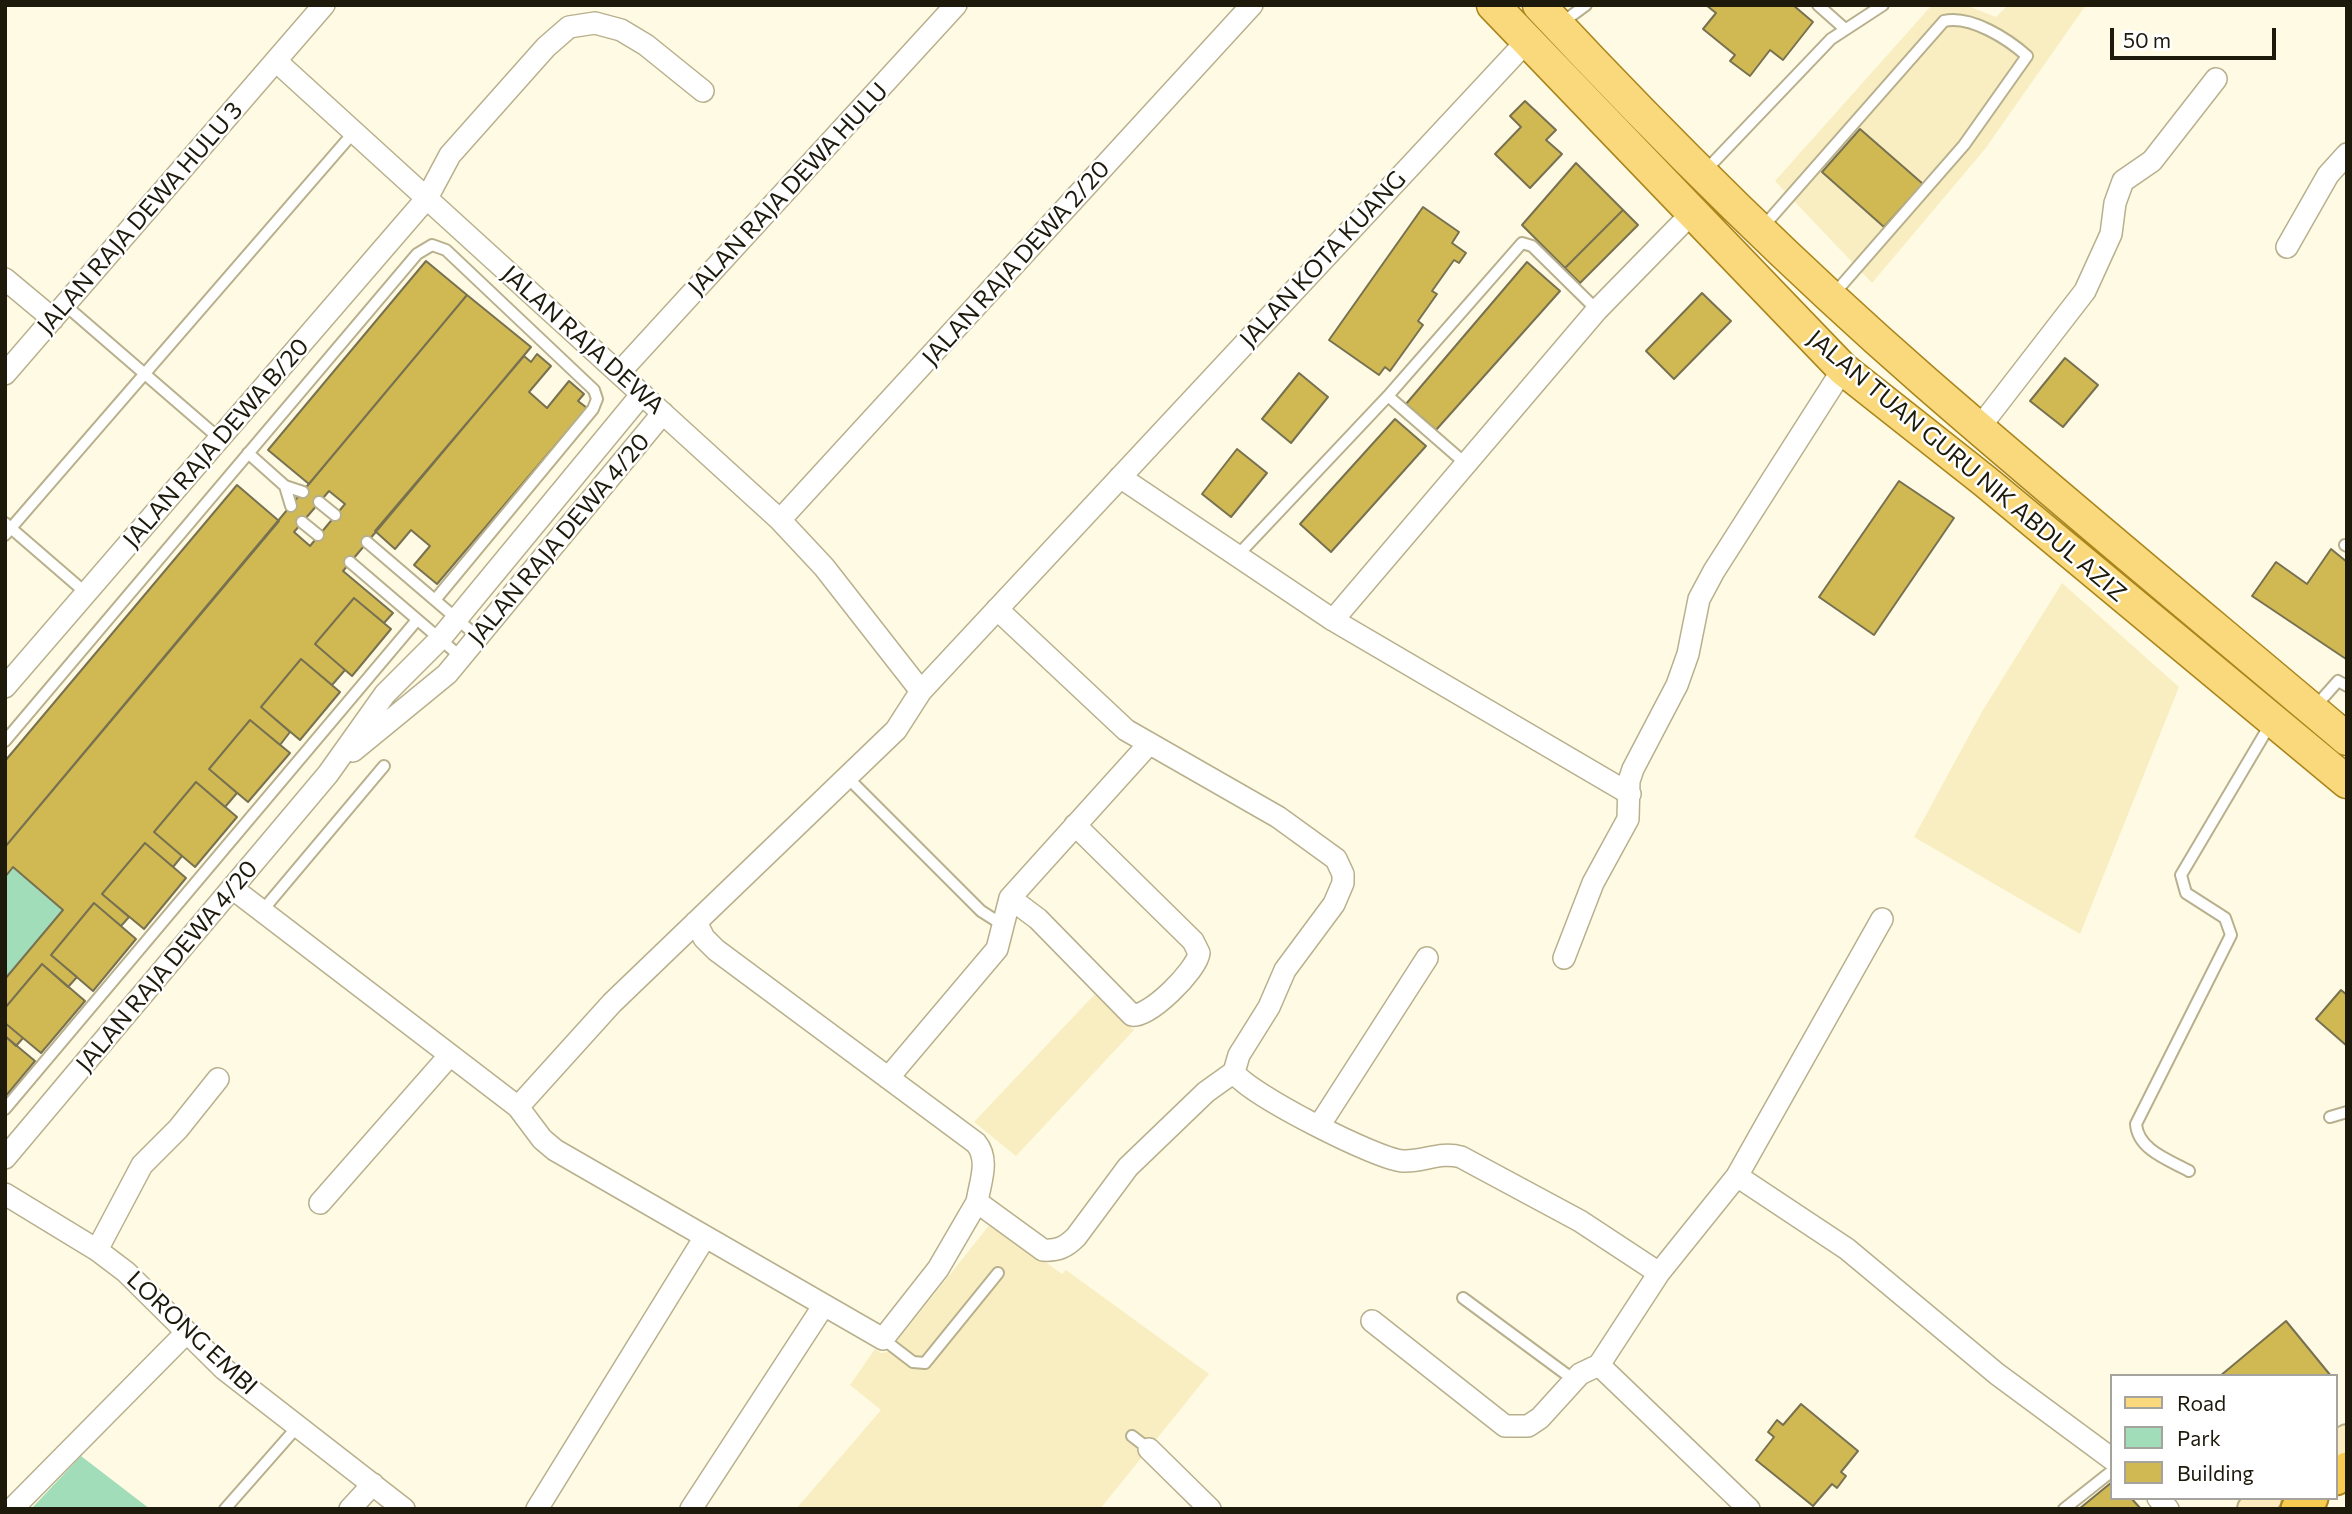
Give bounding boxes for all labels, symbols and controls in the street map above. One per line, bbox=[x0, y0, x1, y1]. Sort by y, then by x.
scale bar bbox=[2114, 14, 2280, 58]
text: 50 m bbox=[2123, 27, 2171, 52]
street label: JALAN RAJA DEWA HULU bbox=[682, 77, 894, 301]
street label: JALAN RAJA DEWA HULU 3 bbox=[31, 96, 249, 340]
street label: JALAN RAJA DEWA 2/20 bbox=[916, 155, 1116, 371]
street label: JALAN KOTA KUANG bbox=[1234, 165, 1412, 353]
street label: JALAN RAJA DEWA bbox=[496, 260, 670, 420]
street label: JALAN TUAN GURU NIK ABDUL AZIZ bbox=[1802, 324, 2132, 608]
street label: JALAN RAJA DEWA B/20 bbox=[117, 332, 315, 554]
street label: JALAN RAJA DEWA 4/20 bbox=[462, 427, 656, 651]
street label: JALAN RAJA DEWA 4/20 bbox=[70, 854, 264, 1078]
street label: LORONG EMBI bbox=[121, 1265, 263, 1401]
legend bbox=[2110, 1374, 2338, 1500]
text: Road bbox=[2177, 1390, 2226, 1415]
text: Park bbox=[2177, 1425, 2221, 1450]
text: Building bbox=[2177, 1460, 2254, 1485]

